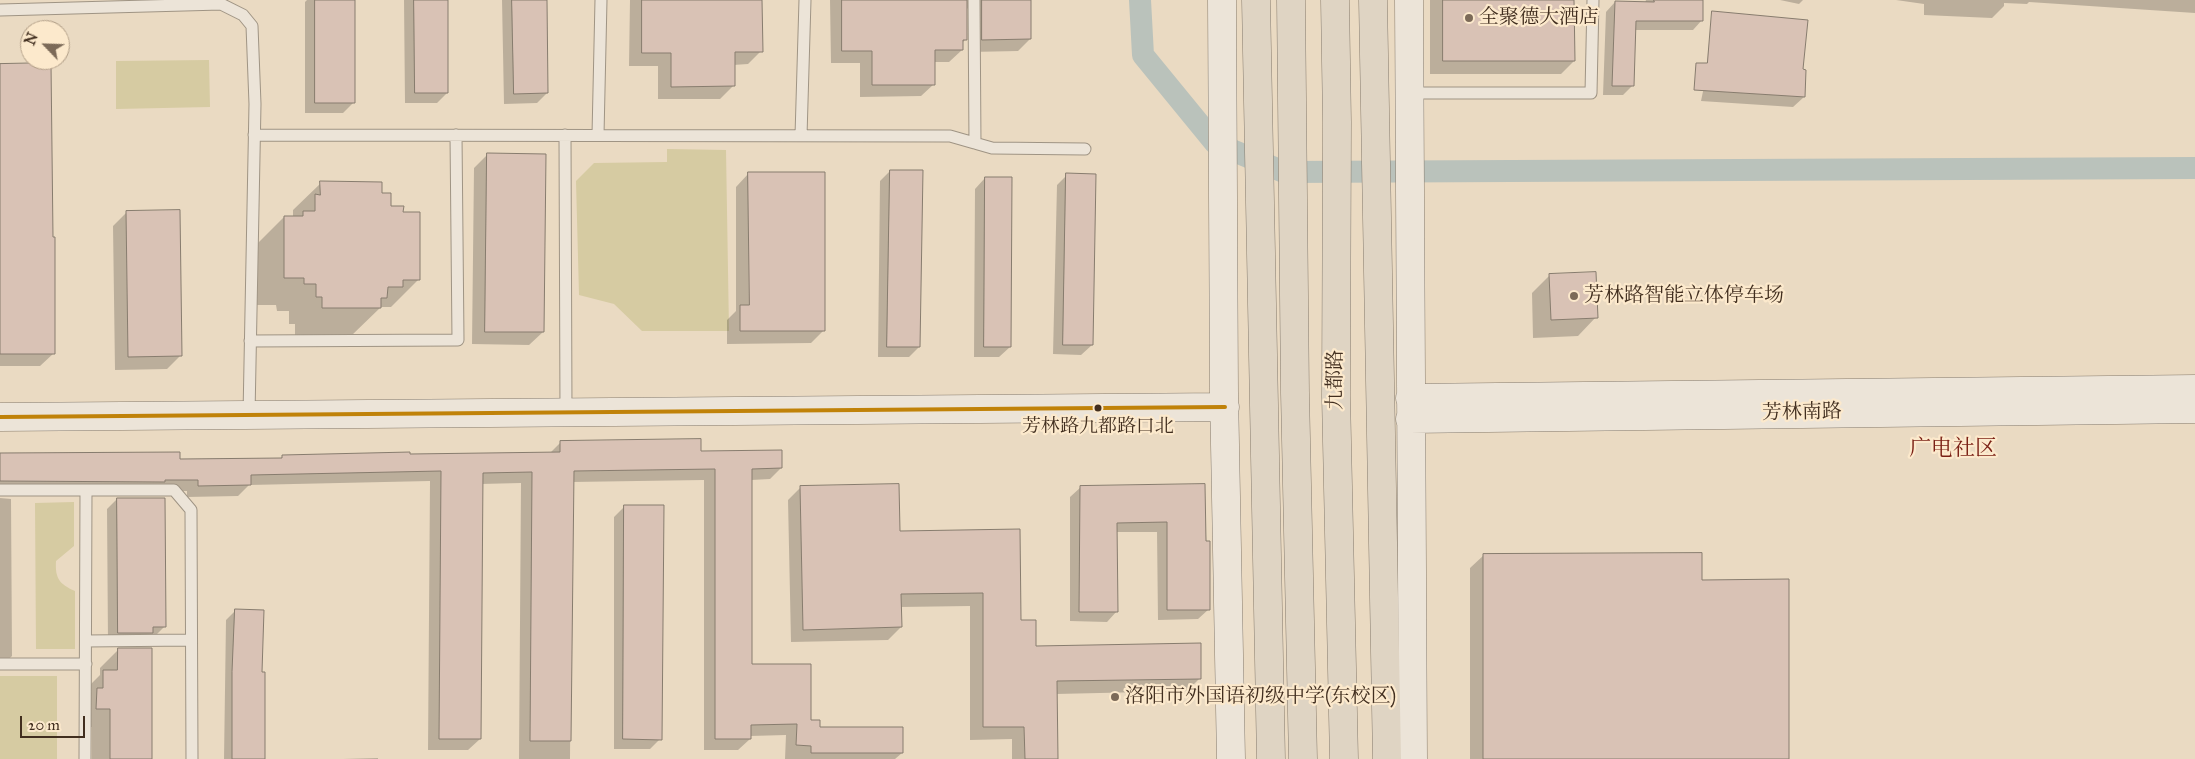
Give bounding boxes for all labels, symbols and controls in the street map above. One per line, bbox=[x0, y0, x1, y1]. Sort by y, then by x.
place label: 全聚德大酒店 bbox=[1479, 6, 1599, 30]
marker: 全聚德大酒店 bbox=[1463, 12, 1475, 24]
north arrow bbox=[20, 20, 70, 70]
text: N bbox=[22, 30, 42, 48]
place label: 芳林路智能立体停车场 bbox=[1584, 284, 1784, 308]
marker: 芳林路智能立体停车场 bbox=[1568, 290, 1580, 302]
street label: 九都路 bbox=[1324, 350, 1348, 410]
street label: 芳林南路 bbox=[1762, 400, 1842, 426]
marker: 芳林路九都路口北 bbox=[1093, 403, 1103, 413]
place label: 芳林路九都路口北 bbox=[1022, 416, 1174, 438]
district label: 广电社区 bbox=[1909, 437, 1997, 463]
place label: 洛阳市外国语初级中学(东校区) bbox=[1125, 685, 1396, 709]
marker: 洛阳市外国语初级中学(东校区) bbox=[1109, 691, 1121, 703]
scale bar bbox=[22, 706, 88, 738]
text: 20 m bbox=[28, 716, 60, 734]

